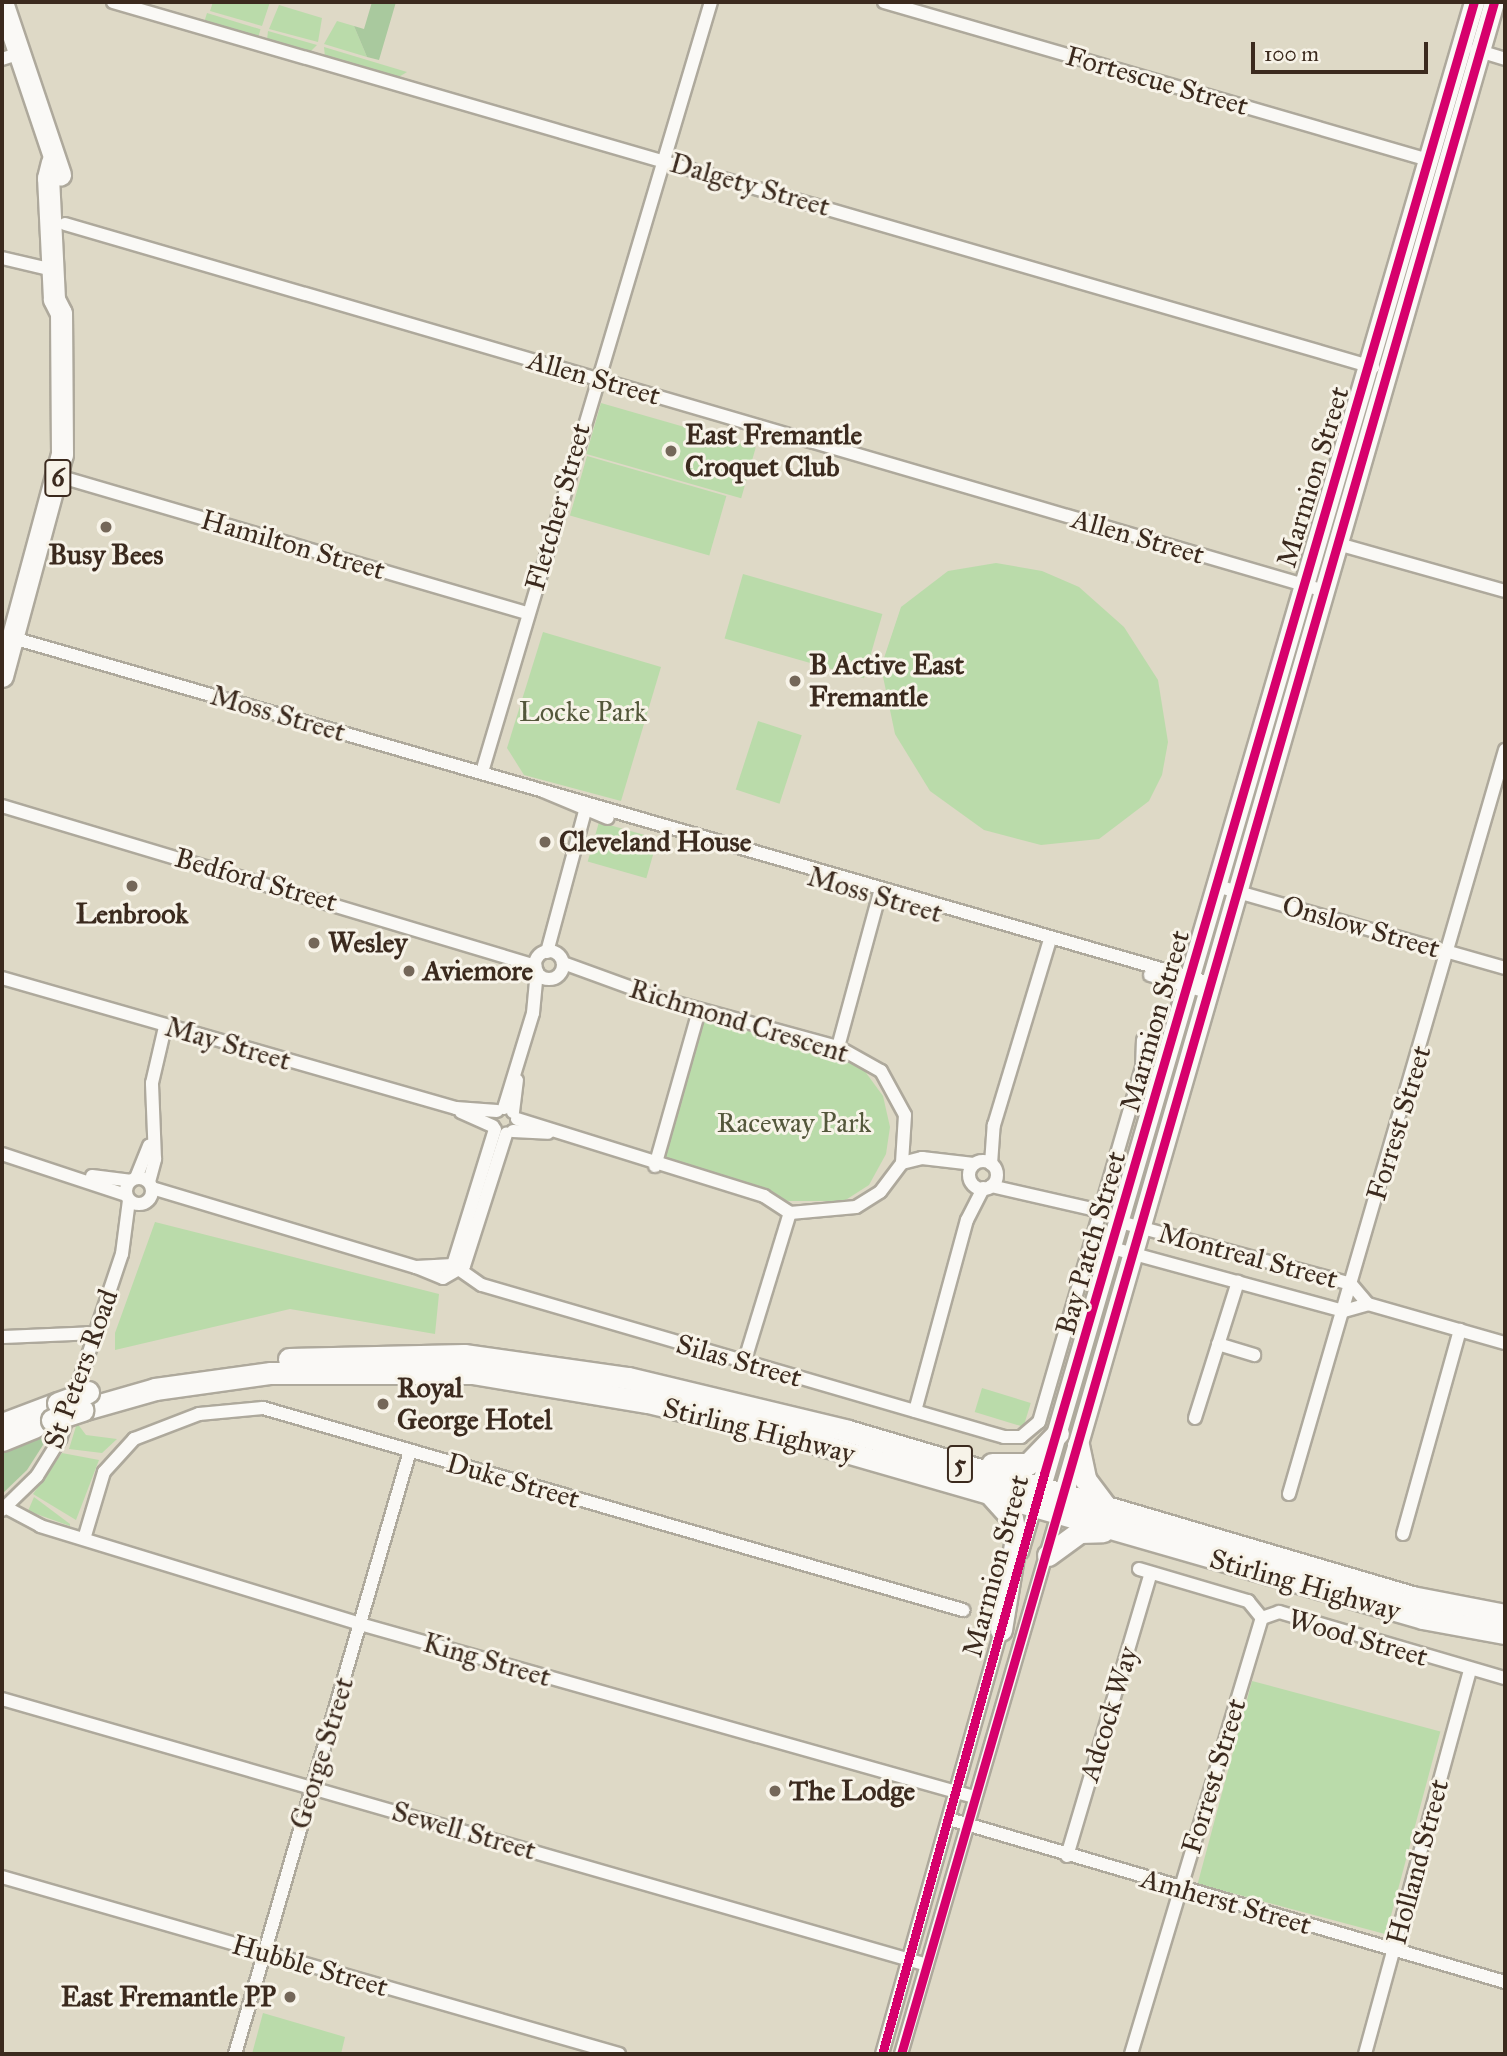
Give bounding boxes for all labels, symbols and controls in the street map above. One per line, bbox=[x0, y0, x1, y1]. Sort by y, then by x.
scale bar bbox=[1255, 28, 1432, 72]
street label: Fortescue Street bbox=[1062, 39, 1252, 123]
text: 100 m bbox=[1264, 41, 1319, 67]
street label: Dalgety Street bbox=[666, 146, 834, 224]
street label: Allen Street bbox=[524, 343, 664, 413]
street label: Marmion Street bbox=[1270, 383, 1356, 571]
place label: East Fremantle Croquet Club bbox=[685, 418, 862, 484]
street label: Fletcher Street bbox=[518, 420, 598, 594]
marker: East Fremantle Croquet Club bbox=[663, 443, 679, 459]
road number: 6 bbox=[44, 456, 72, 500]
street label: Allen Street bbox=[1068, 502, 1208, 572]
street label: Hamilton Street bbox=[197, 503, 389, 587]
marker: Busy Bees bbox=[98, 519, 114, 535]
place label: Busy Bees bbox=[49, 538, 163, 572]
place label: B Active East Fremantle bbox=[809, 648, 964, 714]
marker: B Active East Fremantle bbox=[787, 673, 803, 689]
street label: Moss Street bbox=[207, 679, 349, 749]
park label: Locke Park bbox=[519, 695, 647, 729]
place label: Cleveland House bbox=[559, 825, 751, 859]
marker: Cleveland House bbox=[537, 834, 553, 850]
street label: Bedford Street bbox=[171, 841, 341, 919]
street label: Moss Street bbox=[804, 860, 946, 930]
marker: Lenbrook bbox=[124, 878, 140, 894]
street label: Onslow Street bbox=[1278, 888, 1444, 966]
place label: Lenbrook bbox=[76, 897, 188, 931]
place label: Wesley bbox=[328, 926, 407, 960]
street label: Marmion Street bbox=[1113, 926, 1197, 1116]
marker: Wesley bbox=[306, 935, 322, 951]
place label: Aviemore bbox=[423, 954, 533, 988]
marker: Aviemore bbox=[401, 963, 417, 979]
street label: Richmond Crescent bbox=[625, 972, 853, 1070]
street label: May Street bbox=[161, 1010, 295, 1078]
street label: Forrest Street bbox=[1360, 1042, 1438, 1204]
park label: Raceway Park bbox=[717, 1106, 871, 1140]
street label: Bay Patch Street bbox=[1049, 1147, 1133, 1339]
street label: Montreal Street bbox=[1154, 1216, 1342, 1296]
street label: St Peters Road bbox=[37, 1285, 125, 1453]
street label: Silas Street bbox=[672, 1327, 806, 1395]
place label: Royal George Hotel bbox=[397, 1371, 552, 1437]
street label: Stirling Highway bbox=[660, 1391, 858, 1471]
marker: Royal George Hotel bbox=[375, 1396, 391, 1412]
road number: 5 bbox=[946, 1442, 974, 1486]
street label: Duke Street bbox=[443, 1446, 583, 1516]
street label: Marmion Street bbox=[956, 1471, 1036, 1661]
street label: Stirling Highway bbox=[1206, 1542, 1404, 1628]
street label: Wood Street bbox=[1284, 1602, 1432, 1674]
street label: King Street bbox=[419, 1626, 555, 1694]
street label: Adcock Way bbox=[1073, 1642, 1145, 1786]
street label: George Street bbox=[283, 1673, 361, 1833]
street label: Forrest Street bbox=[1175, 1695, 1253, 1857]
place label: The Lodge bbox=[789, 1774, 915, 1808]
street label: Holland Street bbox=[1380, 1776, 1456, 1948]
marker: The Lodge bbox=[767, 1783, 783, 1799]
street label: Sewell Street bbox=[388, 1794, 540, 1868]
street label: Amherst Street bbox=[1137, 1862, 1315, 1942]
street label: Hubble Street bbox=[228, 1928, 392, 2004]
place label: East Fremantle PP bbox=[61, 1980, 276, 2014]
marker: East Fremantle PP bbox=[282, 1989, 298, 2005]

